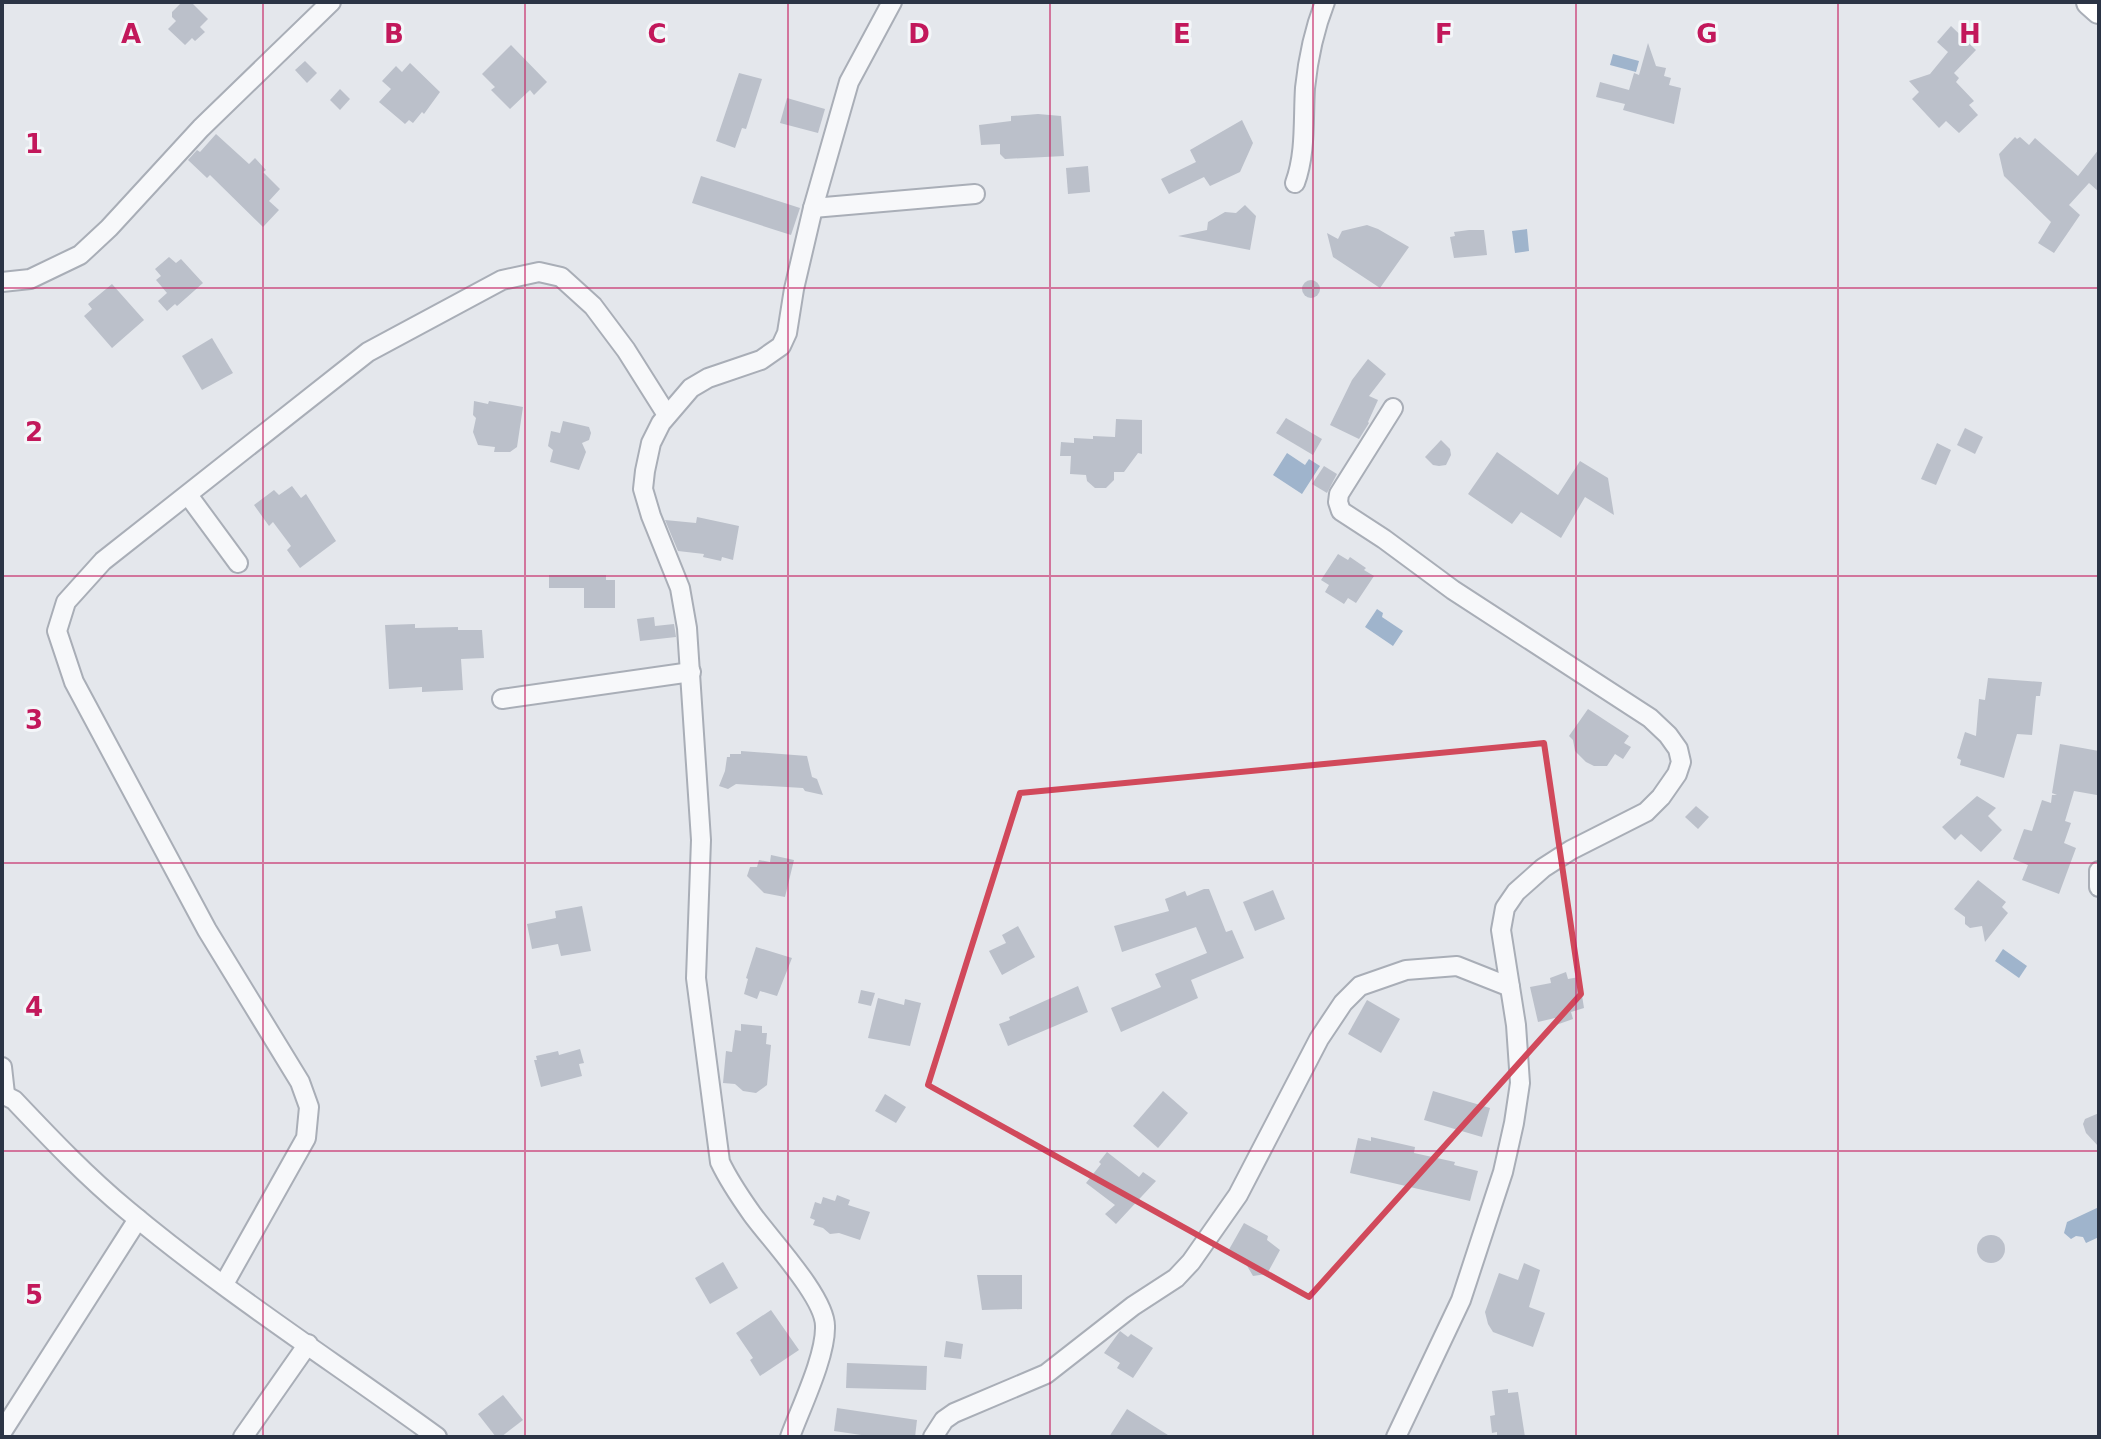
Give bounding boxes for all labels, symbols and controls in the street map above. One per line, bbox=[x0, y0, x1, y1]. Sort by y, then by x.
text: A bbox=[121, 19, 141, 49]
text: B bbox=[384, 19, 404, 49]
text: C bbox=[647, 19, 667, 49]
text: D bbox=[908, 19, 930, 49]
text: E bbox=[1173, 19, 1191, 49]
text: F bbox=[1435, 19, 1453, 49]
text: G bbox=[1696, 19, 1718, 49]
text: H bbox=[1959, 19, 1981, 49]
text: 1 bbox=[25, 129, 43, 159]
text: 2 bbox=[25, 417, 43, 447]
text: 3 bbox=[25, 705, 43, 735]
text: 4 bbox=[25, 992, 43, 1022]
text: 5 bbox=[25, 1280, 43, 1310]

